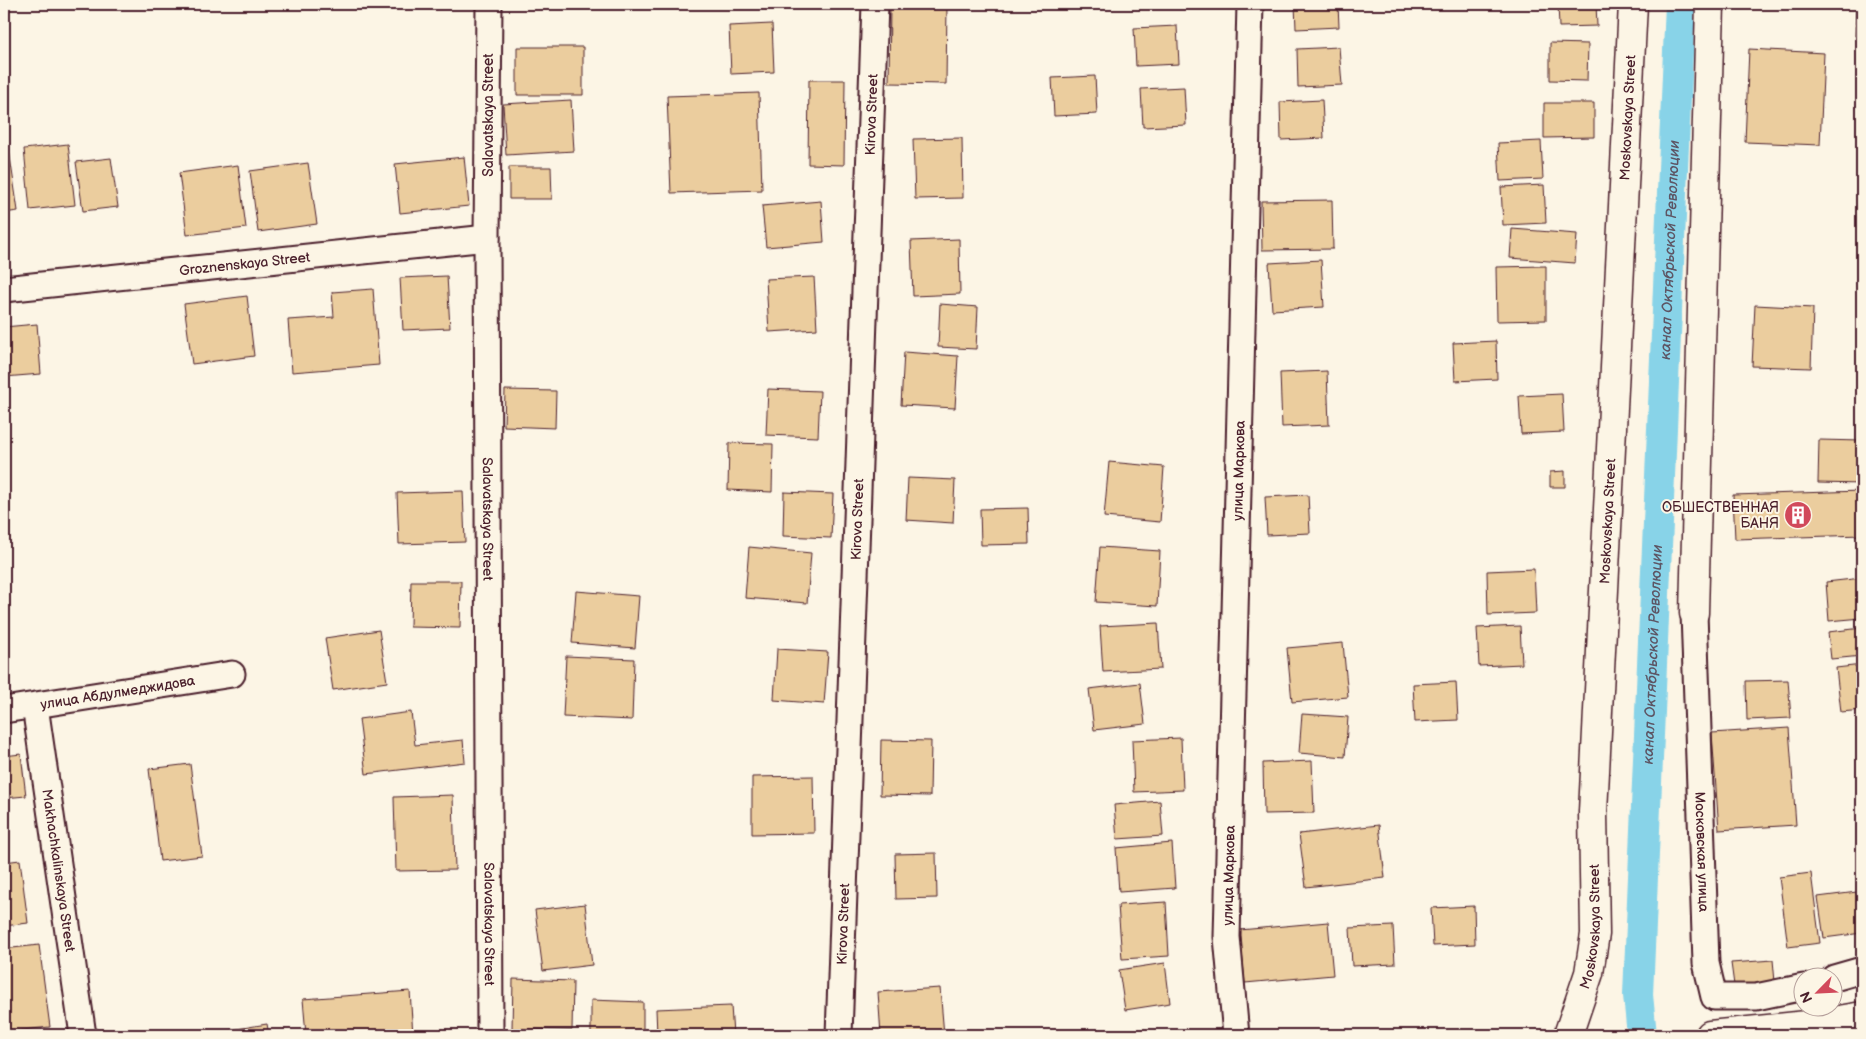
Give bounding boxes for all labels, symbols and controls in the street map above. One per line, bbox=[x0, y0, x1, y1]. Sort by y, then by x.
street label: Salavatskaya Street bbox=[480, 53, 497, 177]
street label: Moskovskaya Street bbox=[1616, 54, 1639, 181]
street label: Kirova Street bbox=[862, 73, 882, 156]
water label: канал Октябрьской Революции bbox=[1656, 139, 1684, 360]
street label: Groznenskaya Street bbox=[179, 249, 312, 279]
street label: улица Маркова bbox=[1229, 419, 1249, 521]
street label: Salavatskaya Street bbox=[479, 457, 496, 581]
street label: Moskovskaya Street bbox=[1596, 457, 1620, 584]
street label: Kirova Street bbox=[848, 478, 867, 560]
place label: ОБШЕСТВЕННАЯ БАНЯ bbox=[1662, 499, 1779, 532]
building icon: ОБШЕСТВЕННАЯ БАНЯ bbox=[1783, 500, 1813, 530]
water label: канал Октябрьской Революции bbox=[1639, 544, 1667, 765]
street label: улица Абдулмеджидова bbox=[39, 672, 197, 713]
street label: Makhachkalinskaya Street bbox=[38, 788, 79, 953]
street label: Московская улица bbox=[1691, 791, 1712, 913]
street label: улица Маркова bbox=[1219, 824, 1239, 926]
street label: Salavatskaya Street bbox=[480, 862, 498, 986]
street label: Moskovskaya Street bbox=[1576, 863, 1604, 991]
street label: Kirova Street bbox=[833, 882, 853, 965]
north arrow bbox=[1794, 966, 1844, 1016]
text: N bbox=[1797, 989, 1816, 1005]

